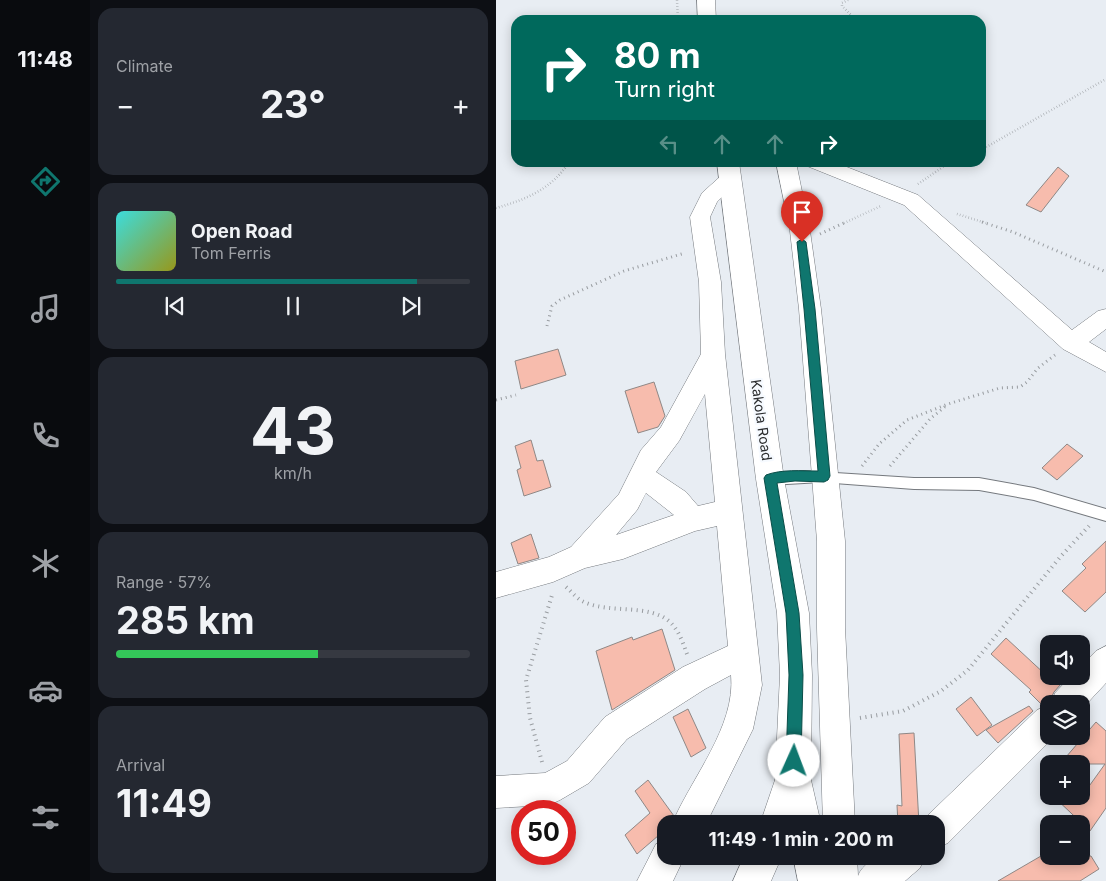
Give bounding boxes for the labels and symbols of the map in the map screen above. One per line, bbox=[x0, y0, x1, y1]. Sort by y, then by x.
pin bbox=[781, 191, 823, 242]
street label: Kakola Road bbox=[748, 378, 776, 462]
position arrow bbox=[767, 734, 819, 786]
speed limit sign: 50 bbox=[511, 800, 576, 865]

